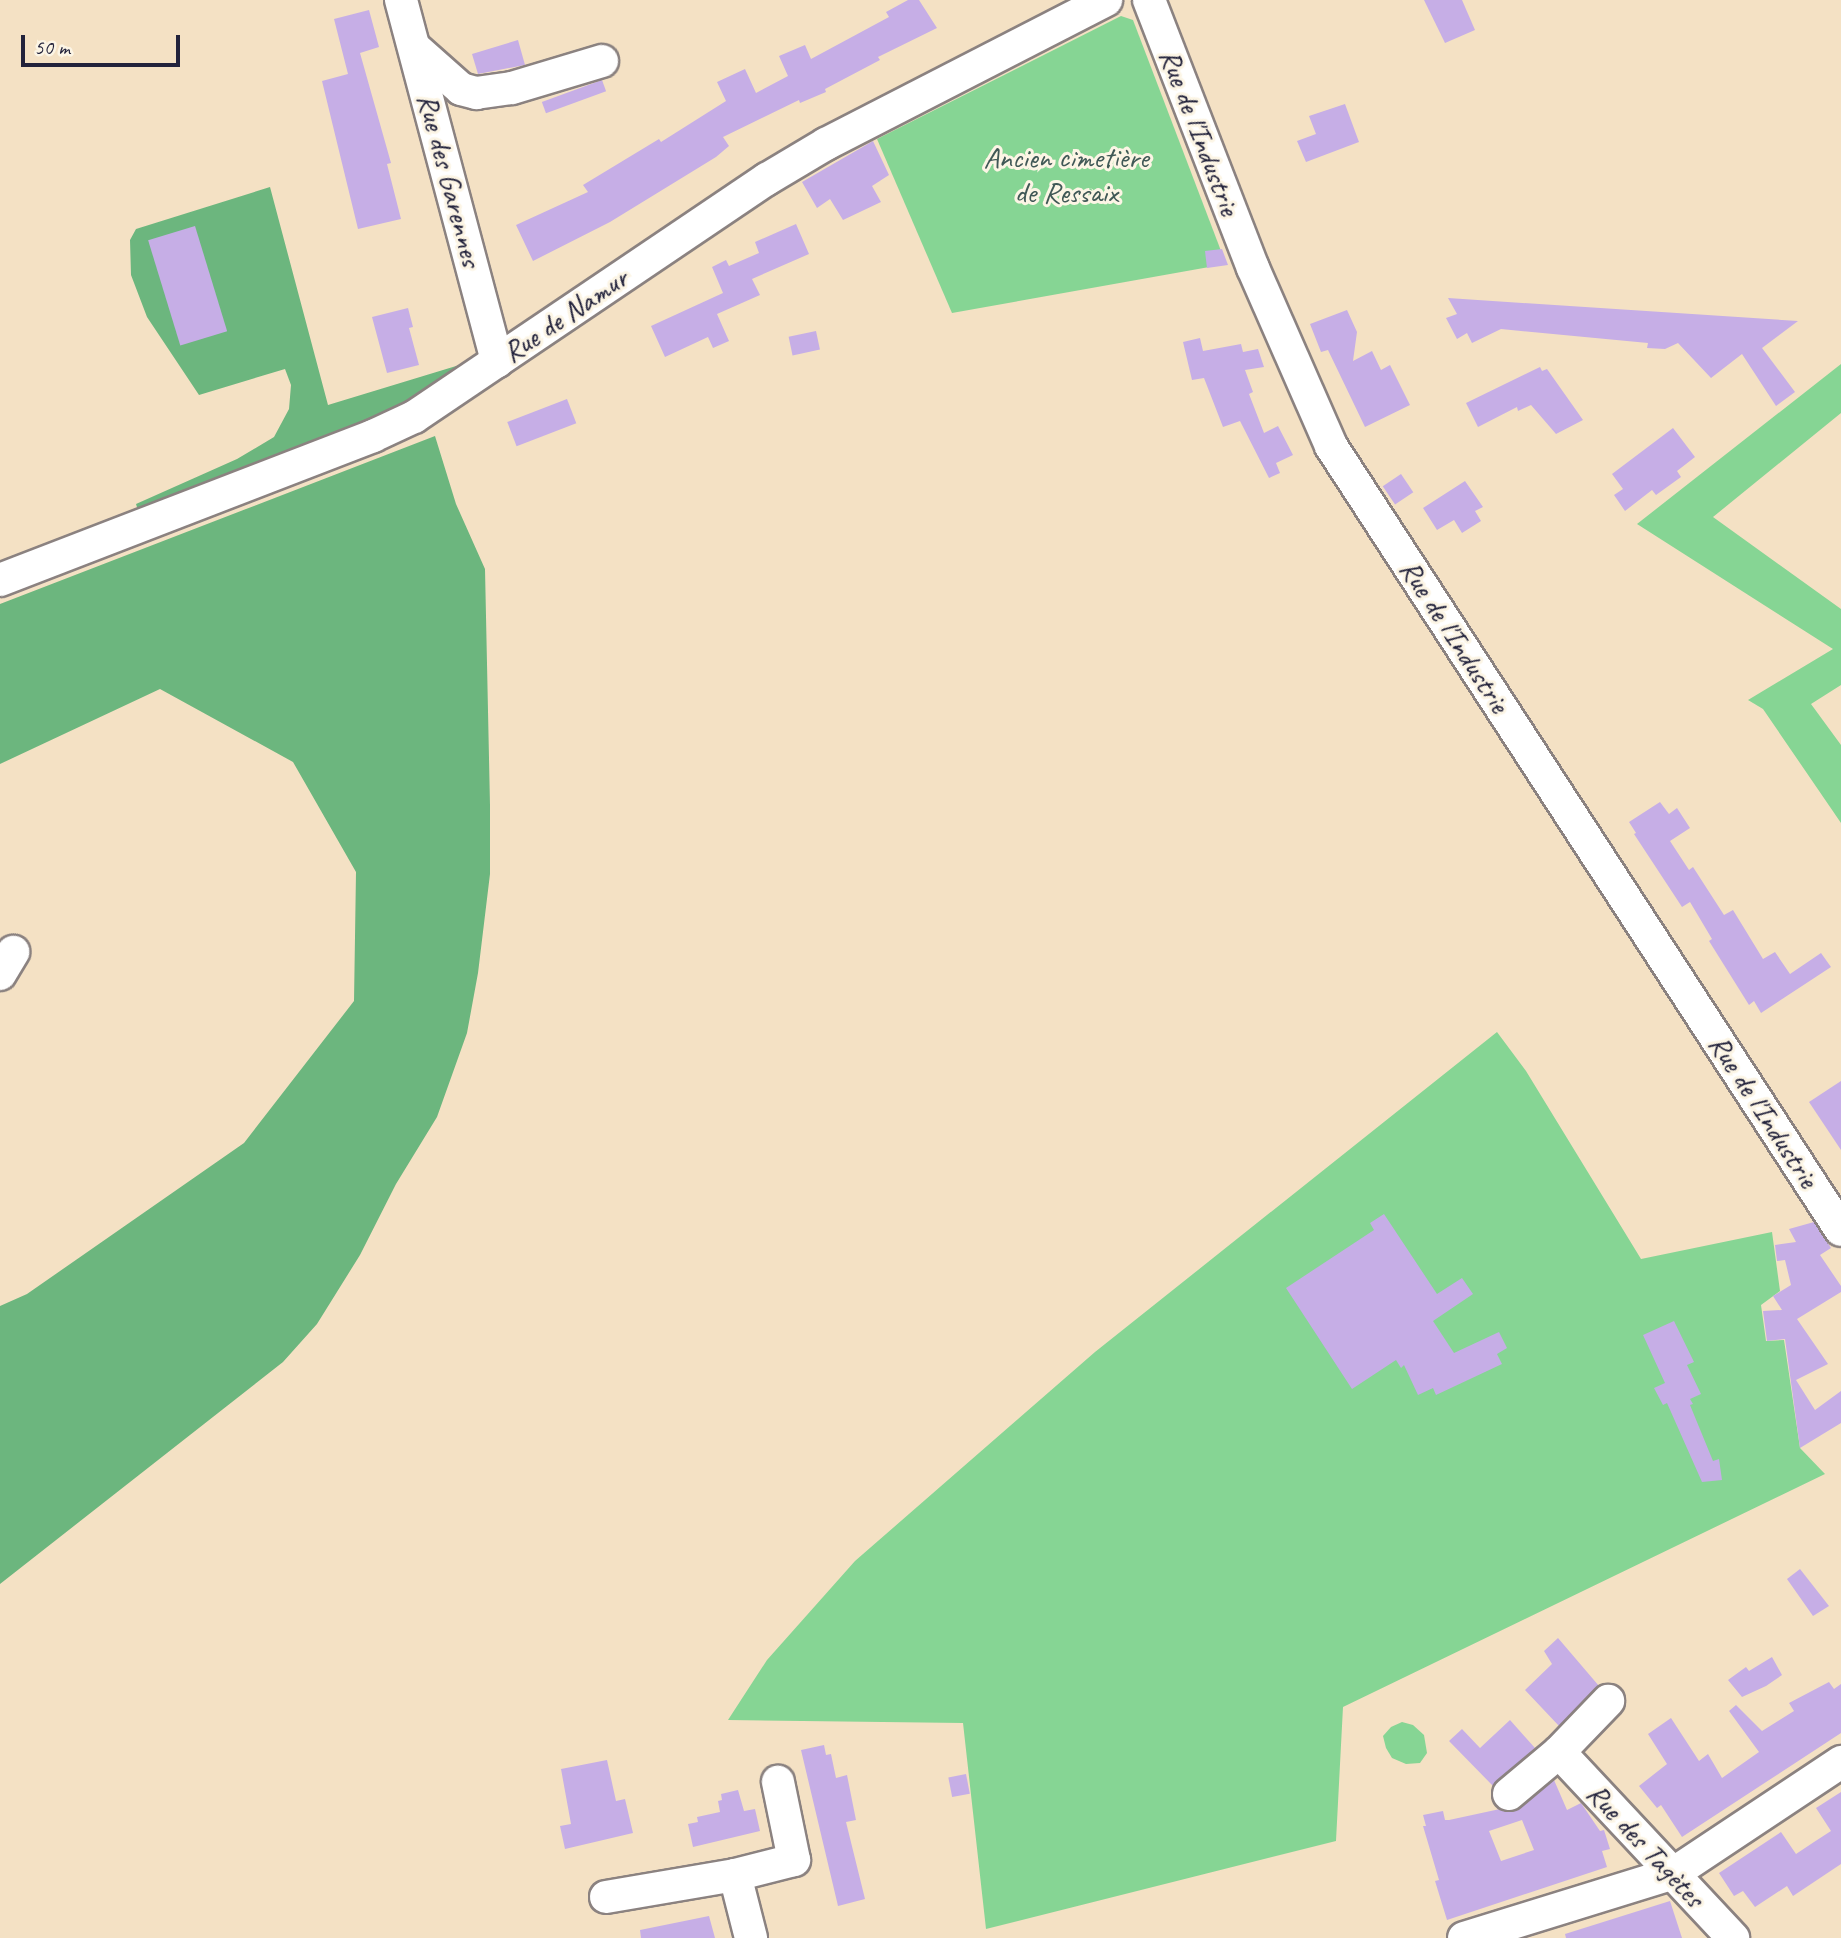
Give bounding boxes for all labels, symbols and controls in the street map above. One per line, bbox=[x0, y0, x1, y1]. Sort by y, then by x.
scale bar bbox=[24, 21, 184, 65]
text: 50 m bbox=[34, 34, 70, 60]
street label: Rue de l'Industrie bbox=[1152, 44, 1248, 220]
street label: Rue des Garennes bbox=[410, 90, 490, 270]
park label: Ancien cimetière de Ressaix bbox=[983, 139, 1149, 210]
street label: Rue de Namur bbox=[496, 260, 634, 370]
street label: Rue de l'Industrie bbox=[1392, 553, 1518, 719]
street label: Rue de l'Industrie bbox=[1701, 1028, 1827, 1194]
street label: Rue des Tagètes bbox=[1579, 1775, 1713, 1915]

